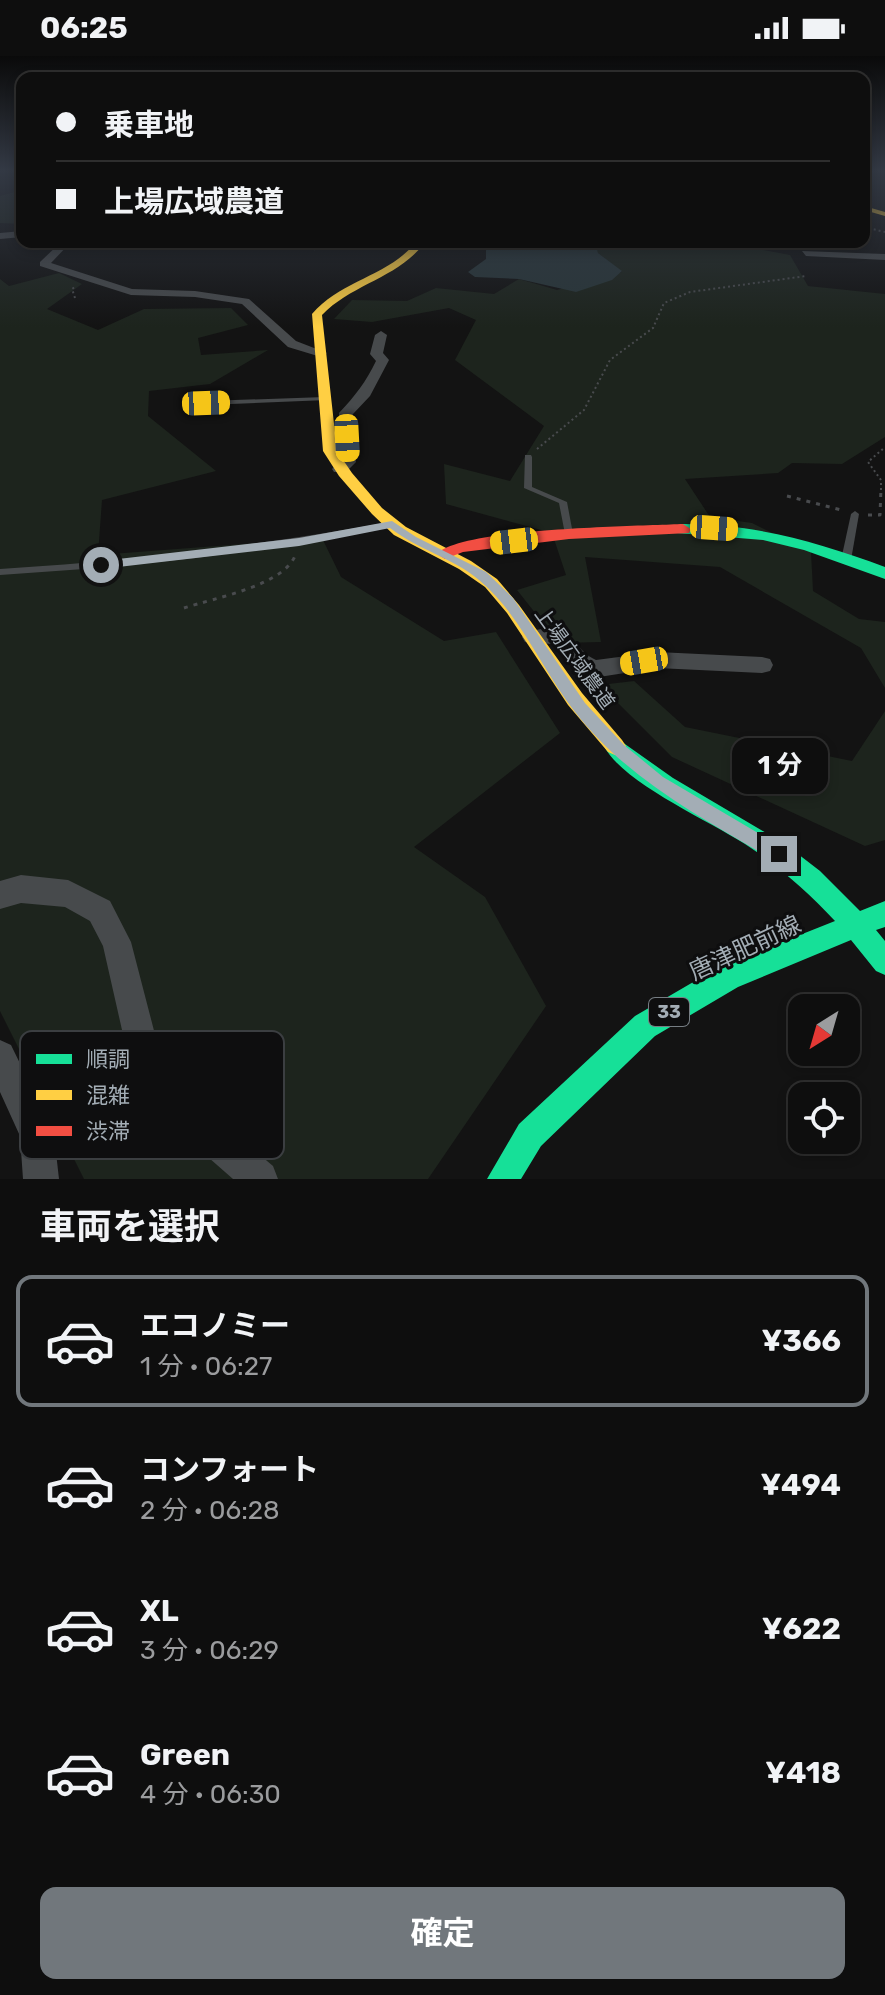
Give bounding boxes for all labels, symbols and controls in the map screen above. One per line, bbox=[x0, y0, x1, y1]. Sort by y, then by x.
text: 06:25 bbox=[40, 10, 128, 46]
text: 乗車地 bbox=[104, 107, 194, 143]
text: 上場広域農道 bbox=[104, 184, 284, 220]
car bbox=[182, 390, 230, 416]
car bbox=[334, 413, 360, 463]
car bbox=[689, 514, 739, 542]
car bbox=[489, 526, 539, 556]
route start bbox=[83, 547, 119, 583]
street label: 上場広域農道 bbox=[530, 602, 620, 714]
car bbox=[618, 645, 670, 677]
callout: 1 分 bbox=[731, 738, 827, 794]
text: 1 分 bbox=[758, 750, 802, 781]
route end bbox=[761, 836, 797, 872]
street label: 唐津肥前線 bbox=[685, 910, 805, 986]
north arrow bbox=[788, 994, 860, 1066]
map controls bbox=[788, 994, 860, 1154]
road number: 33 bbox=[649, 998, 689, 1026]
legend bbox=[20, 1031, 284, 1159]
text: 順調 bbox=[86, 1046, 130, 1073]
text: 混雑 bbox=[86, 1082, 130, 1109]
button: locate bbox=[788, 1082, 860, 1154]
text: 渋滞 bbox=[86, 1118, 130, 1145]
text: 車両を選択 bbox=[40, 1205, 220, 1248]
icon: car bbox=[44, 1305, 116, 1377]
text: エコノミー bbox=[140, 1308, 290, 1344]
text: ¥366 bbox=[762, 1323, 841, 1359]
text: 1 分 · 06:27 bbox=[140, 1351, 272, 1382]
icon: car bbox=[44, 1449, 116, 1521]
text: コンフォート bbox=[140, 1452, 319, 1488]
text: ¥494 bbox=[760, 1467, 841, 1503]
text: 2 分 · 06:28 bbox=[140, 1495, 280, 1526]
icon: car bbox=[44, 1593, 116, 1665]
text: XL bbox=[140, 1593, 179, 1629]
text: ¥622 bbox=[762, 1611, 841, 1647]
text: 3 分 · 06:29 bbox=[140, 1635, 279, 1666]
icon: car bbox=[44, 1737, 116, 1809]
text: Green bbox=[140, 1737, 230, 1773]
text: ¥418 bbox=[765, 1755, 841, 1791]
text: 4 分 · 06:30 bbox=[140, 1779, 281, 1810]
button: 確定 bbox=[40, 1887, 845, 1979]

